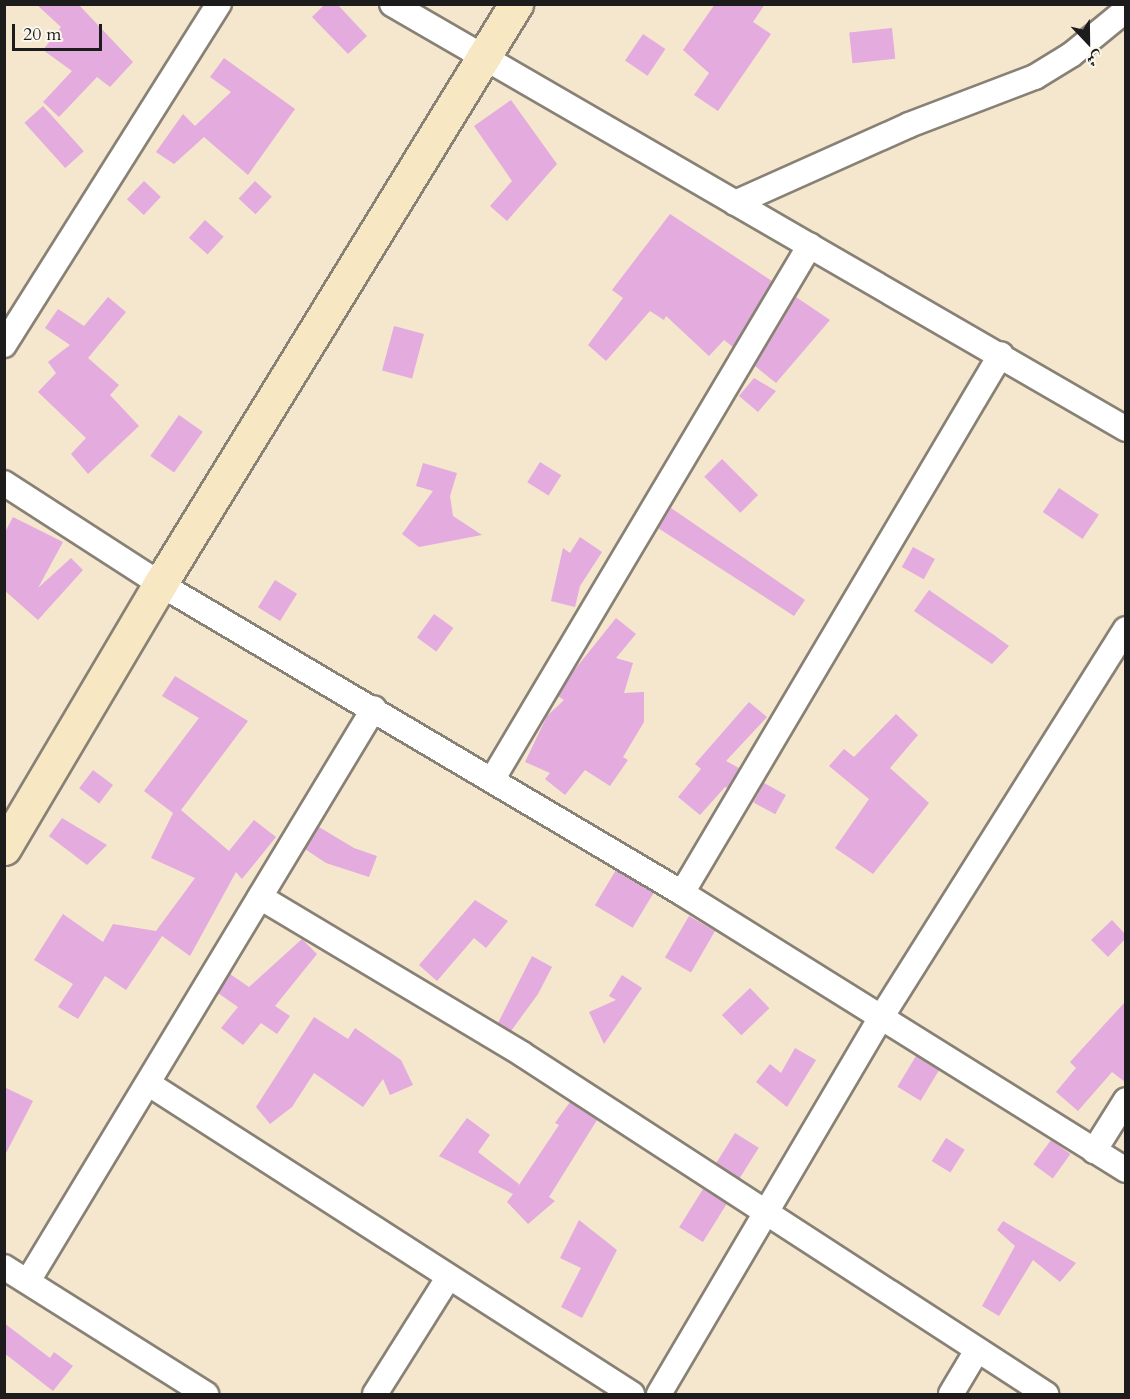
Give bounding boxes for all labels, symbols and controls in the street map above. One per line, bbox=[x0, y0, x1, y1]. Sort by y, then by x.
scale bar bbox=[15, 12, 105, 50]
north arrow bbox=[1058, 12, 1118, 72]
text: 20 m bbox=[23, 22, 62, 47]
text: ش bbox=[1083, 46, 1106, 72]

